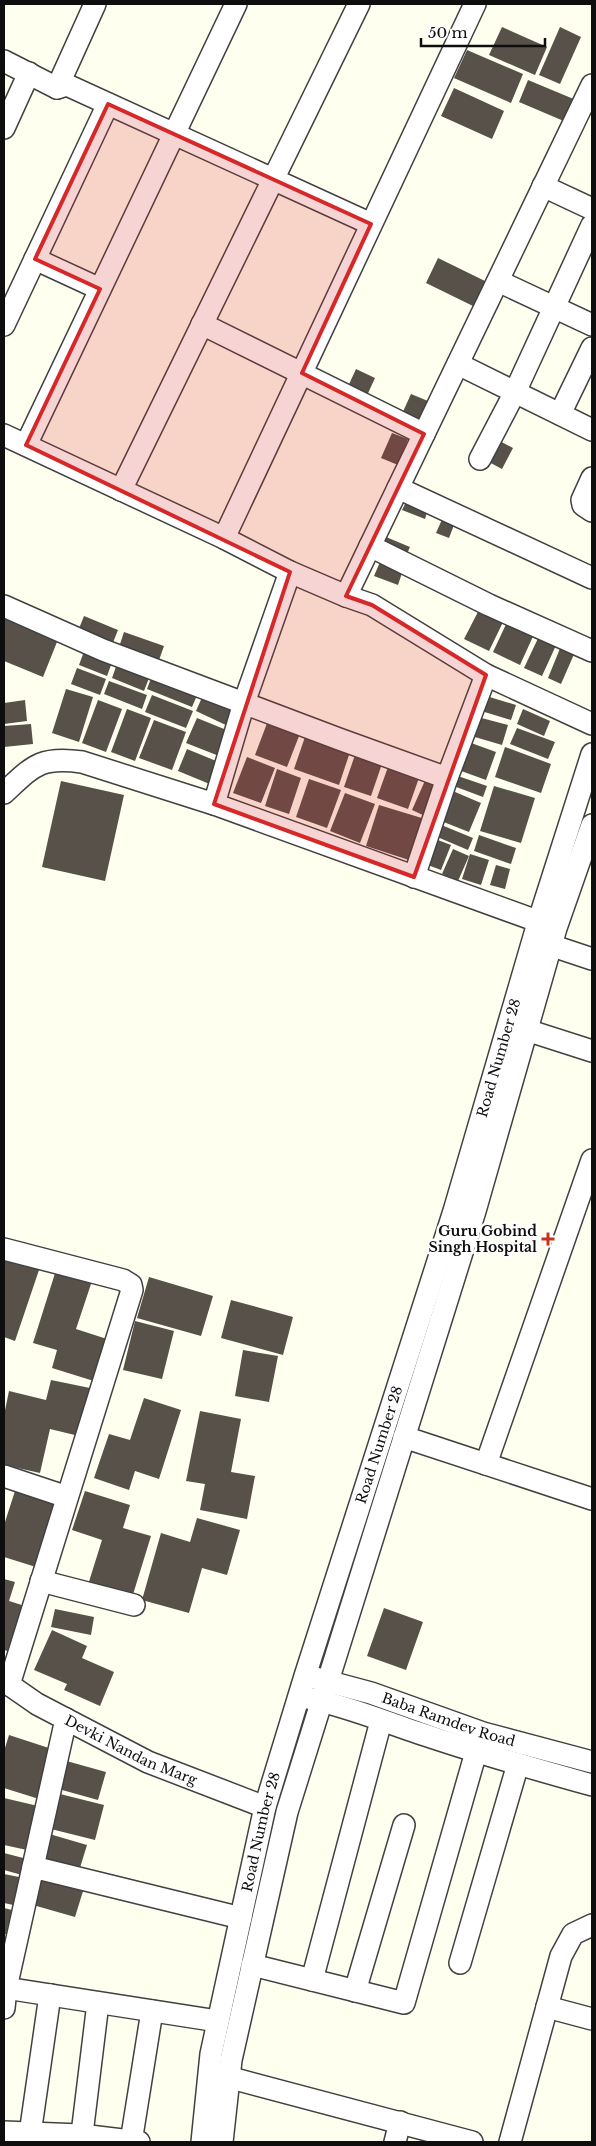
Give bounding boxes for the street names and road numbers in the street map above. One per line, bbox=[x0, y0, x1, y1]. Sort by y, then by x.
street label: Road Number 28 bbox=[473, 997, 524, 1119]
street label: Road Number 28 bbox=[352, 1384, 406, 1506]
street label: Baba Ramdev Road bbox=[379, 1689, 518, 1750]
street label: Devki Nandan Marg bbox=[62, 1711, 200, 1789]
street label: Road Number 28 bbox=[238, 1770, 284, 1894]

